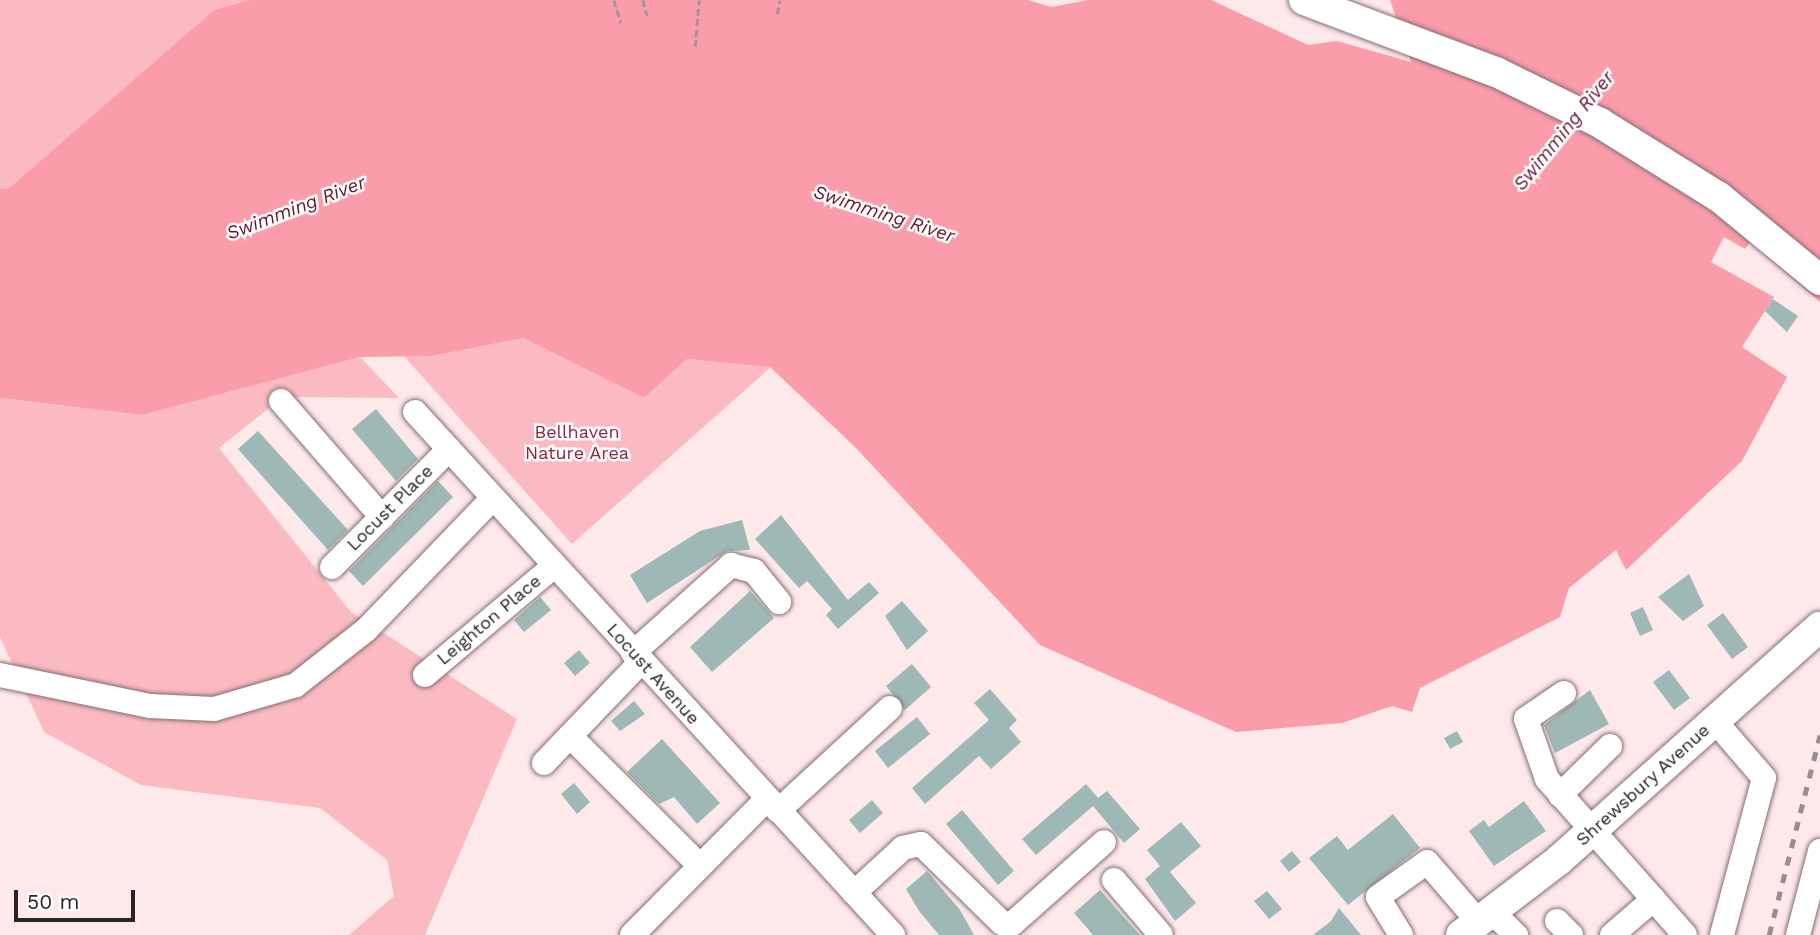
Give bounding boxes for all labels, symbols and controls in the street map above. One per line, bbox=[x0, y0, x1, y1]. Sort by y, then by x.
water label: Swimming River bbox=[1509, 67, 1619, 195]
water label: Swimming River bbox=[223, 171, 369, 245]
water label: Swimming River bbox=[811, 180, 957, 248]
park label: Bellhaven Nature Area bbox=[525, 422, 629, 464]
street label: Locust Place bbox=[342, 460, 438, 556]
street label: Leighton Place bbox=[433, 570, 545, 670]
street label: Locust Avenue bbox=[602, 619, 704, 729]
street label: Shrewsbury Avenue bbox=[1571, 719, 1715, 851]
scale bar bbox=[18, 876, 138, 920]
text: 50 m bbox=[27, 889, 79, 914]

